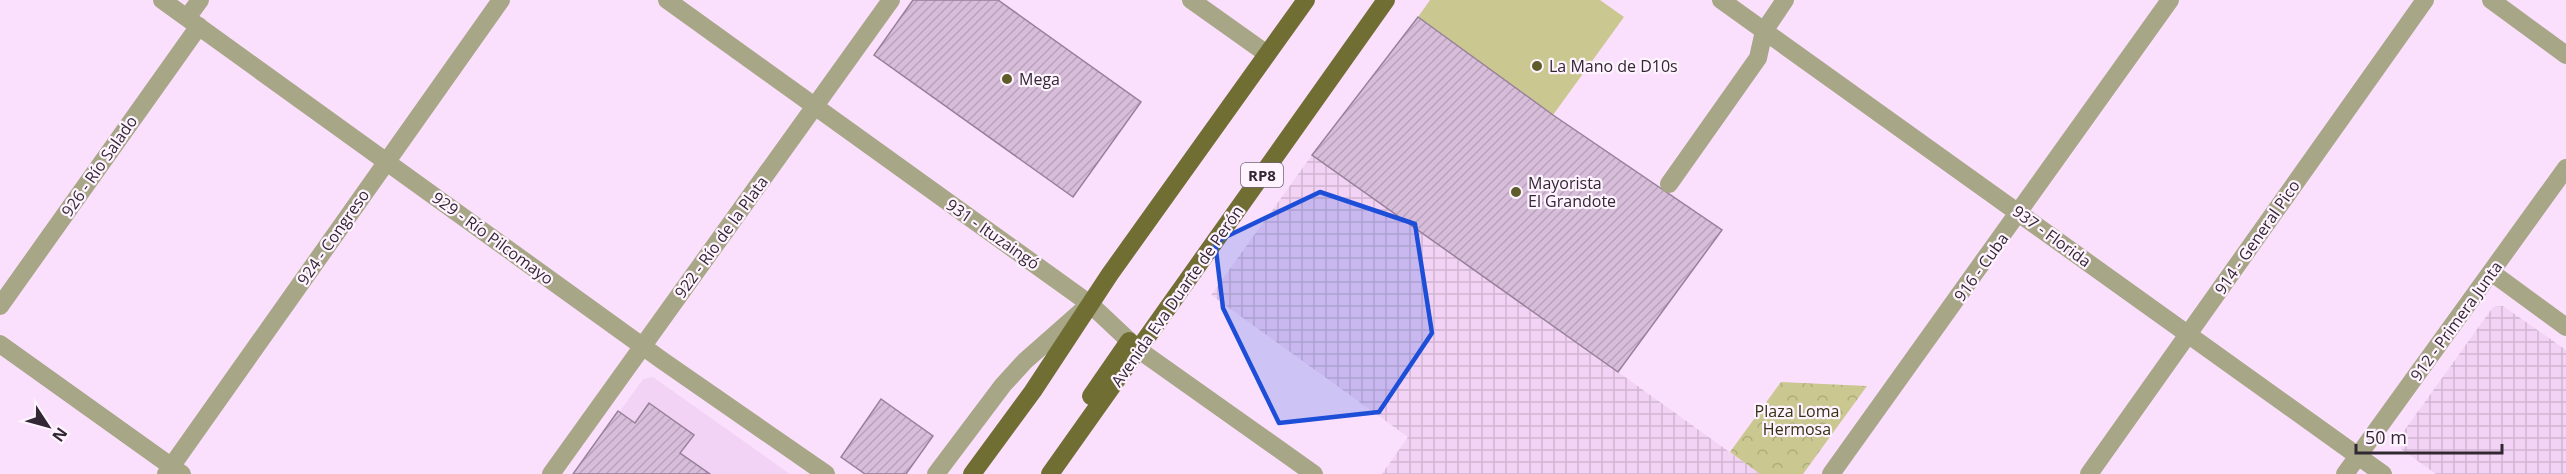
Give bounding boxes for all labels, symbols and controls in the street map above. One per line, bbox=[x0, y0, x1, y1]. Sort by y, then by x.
place label: La Mano de D10s bbox=[1549, 55, 1678, 77]
marker: La Mano de D10s bbox=[1530, 59, 1544, 73]
place label: Mega bbox=[1019, 68, 1060, 90]
marker: Mega bbox=[1000, 72, 1014, 86]
street label: 926 - Río Salado bbox=[56, 111, 142, 221]
road number: RP8 bbox=[1241, 163, 1283, 187]
street label: 922 - Río de la Plata bbox=[669, 172, 773, 302]
place label: Mayorista El Grandote bbox=[1528, 172, 1616, 212]
street label: 914 - General Pico bbox=[2209, 175, 2305, 299]
street label: 924 - Congreso bbox=[292, 185, 374, 289]
marker: Mayorista El Grandote bbox=[1509, 185, 1523, 199]
street label: 929 - Río Pilcomayo bbox=[428, 187, 558, 289]
street label: 931 - Ituzaingó bbox=[942, 194, 1044, 274]
street label: 937 - Florida bbox=[2008, 200, 2096, 272]
street label: Avenida Eva Duarte de Perón bbox=[1106, 201, 1248, 391]
street label: 916 - Cuba bbox=[1949, 228, 2013, 306]
street label: 912 - Primera Junta bbox=[2405, 257, 2507, 385]
north arrow bbox=[18, 396, 78, 456]
park label: Plaza Loma Hermosa bbox=[1755, 400, 1839, 440]
scale bar bbox=[2356, 417, 2502, 455]
text: N bbox=[47, 423, 73, 447]
text: 50 m bbox=[2365, 425, 2407, 449]

